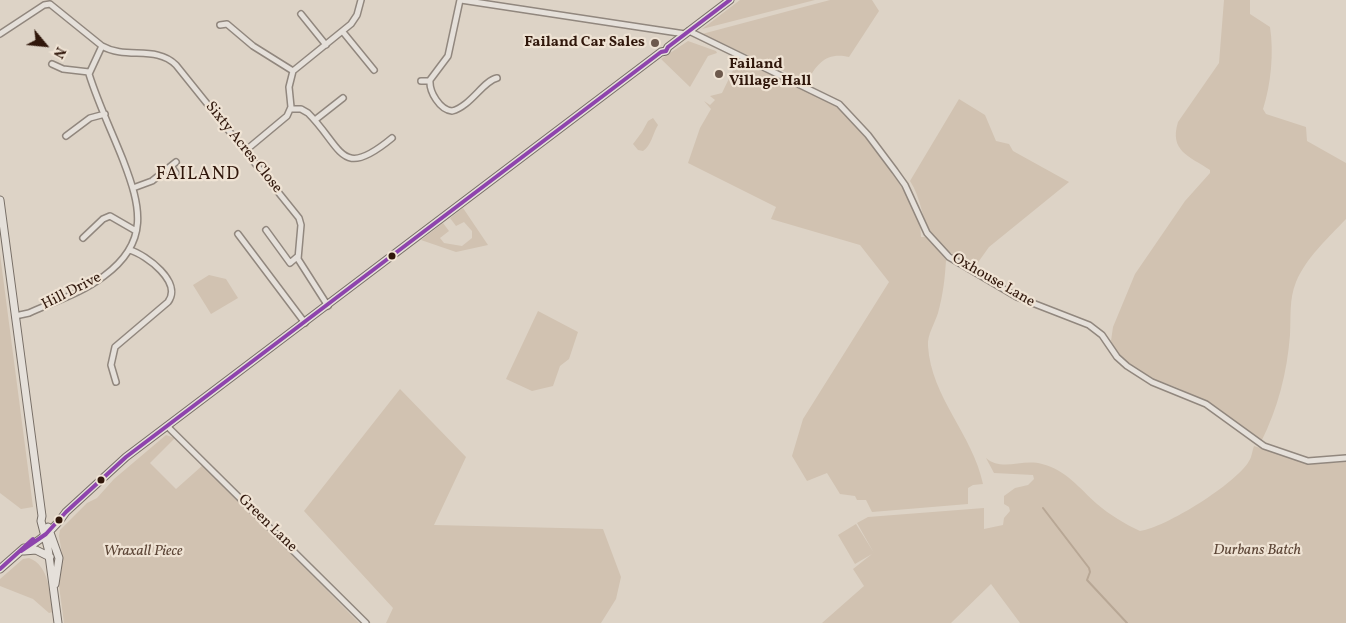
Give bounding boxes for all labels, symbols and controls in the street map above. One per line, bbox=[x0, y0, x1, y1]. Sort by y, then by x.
north arrow bbox=[20, 20, 70, 70]
place label: Failand Car Sales bbox=[524, 34, 645, 52]
marker: Failand Car Sales bbox=[649, 37, 661, 49]
text: N bbox=[48, 43, 69, 61]
place label: Failand Village Hall bbox=[729, 56, 811, 91]
marker: Failand Village Hall bbox=[713, 68, 725, 80]
street label: Sixty Acres Close bbox=[201, 99, 285, 197]
district label: FAILAND bbox=[155, 165, 241, 187]
street label: Oxhouse Lane bbox=[948, 250, 1038, 312]
unlabelled marker bbox=[387, 251, 397, 261]
street label: Hill Drive bbox=[39, 269, 105, 315]
unlabelled marker bbox=[96, 475, 106, 485]
street label: Green Lane bbox=[234, 491, 300, 557]
unlabelled marker bbox=[54, 515, 64, 525]
park label: Durbans Batch bbox=[1213, 542, 1301, 560]
park label: Wraxall Piece bbox=[104, 543, 182, 561]

